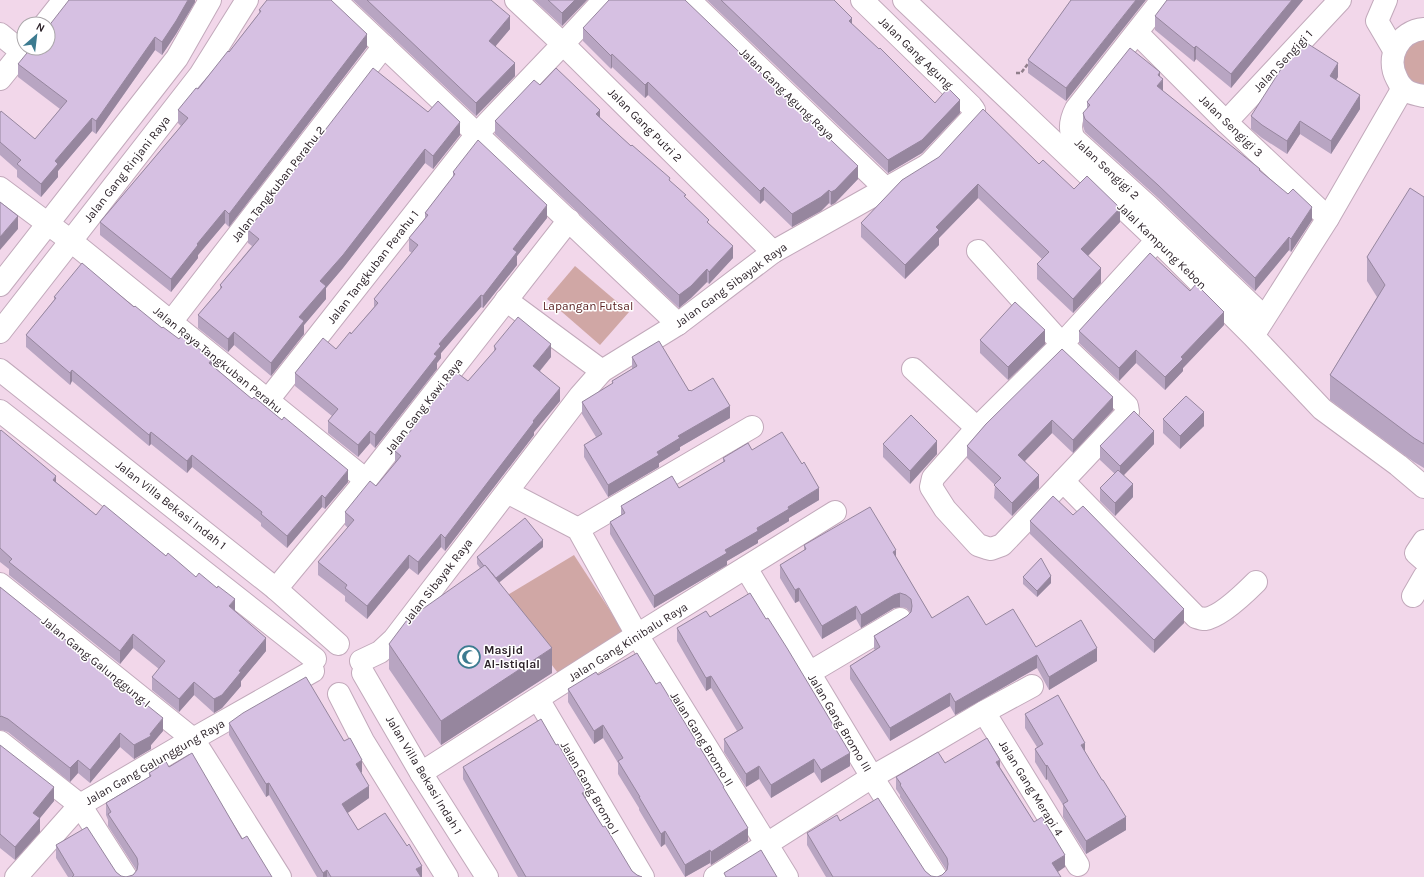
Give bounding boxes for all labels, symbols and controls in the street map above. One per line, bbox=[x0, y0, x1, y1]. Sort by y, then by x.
street label: Jalan Gang Agung bbox=[876, 14, 956, 92]
north arrow bbox=[16, 16, 56, 56]
text: N bbox=[34, 20, 47, 35]
street label: Jalan Sengigi 1 bbox=[1251, 27, 1315, 95]
street label: Jalan Gang Agung Raya bbox=[737, 45, 837, 143]
street label: Jalan Gang Putri 2 bbox=[605, 85, 685, 165]
street label: Jalan Sengigi 3 bbox=[1196, 92, 1266, 160]
street label: Jalan Gang Rinjani Raya bbox=[81, 113, 173, 225]
street label: Jalan Tangkuban Perahu 2 bbox=[228, 123, 328, 245]
street label: Jalan Sengigi 2 bbox=[1072, 136, 1142, 202]
street label: Jalal Kampung Kebon bbox=[1115, 200, 1209, 292]
street label: Jalan Tangkuban Perahu 1 bbox=[324, 208, 422, 326]
street label: Jalan Gang Sibayak Raya bbox=[672, 240, 790, 330]
park label: Lapangan Futsal bbox=[543, 299, 633, 313]
street label: Jalan Raya Tangkuban Perahu bbox=[151, 304, 285, 416]
street label: Jalan Gang Kawi Raya bbox=[382, 355, 466, 457]
street label: Jalan Villa Bekasi Indah 1 bbox=[113, 458, 229, 552]
street label: Jalan Sibayak Raya bbox=[400, 536, 476, 626]
street label: Jalan Gang Kinibalu Raya bbox=[566, 600, 690, 684]
street label: Jalan Gang Galunggung I bbox=[39, 614, 153, 710]
place label: Masjid Al-Istiqlal bbox=[484, 643, 540, 671]
mosque icon: Masjid Al-Istiqlal bbox=[456, 644, 482, 670]
street label: Jalan Gang Bromo III bbox=[805, 671, 875, 775]
street label: Jalan Gang Bromo II bbox=[667, 689, 737, 789]
street label: Jalan Villa Bekasi Indah 1 bbox=[383, 713, 465, 837]
street label: Jalan Gang Galunggung Raya bbox=[83, 716, 227, 808]
street label: Jalan Gang Merapi 4 bbox=[996, 738, 1066, 839]
street label: Jalan Gang Bromo I bbox=[558, 739, 622, 837]

